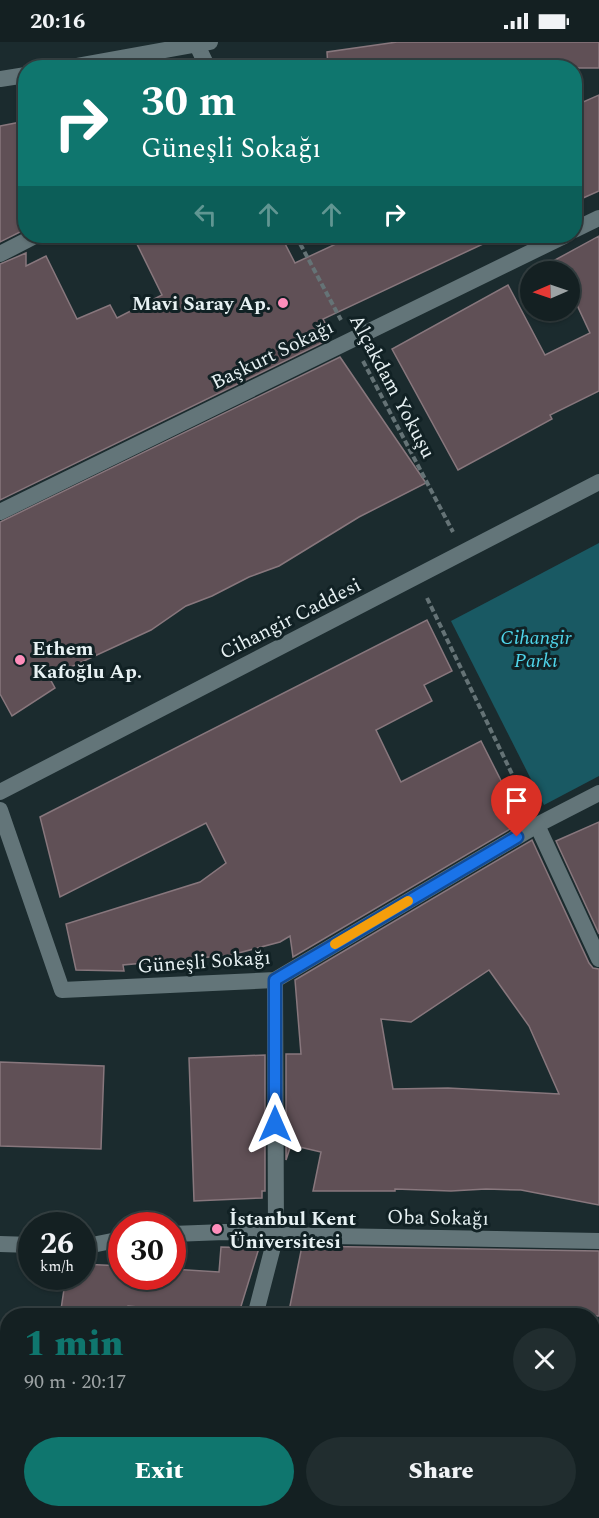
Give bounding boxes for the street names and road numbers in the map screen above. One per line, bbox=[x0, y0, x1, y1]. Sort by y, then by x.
street label: Alçakdam Yokuşu bbox=[341, 309, 443, 464]
street label: Başkurt Sokağı bbox=[206, 312, 339, 398]
street label: Cihangir Caddesi bbox=[215, 570, 366, 667]
street label: Güneşli Sokağı bbox=[137, 942, 272, 982]
street label: Oba Sokağı bbox=[387, 1202, 489, 1234]

